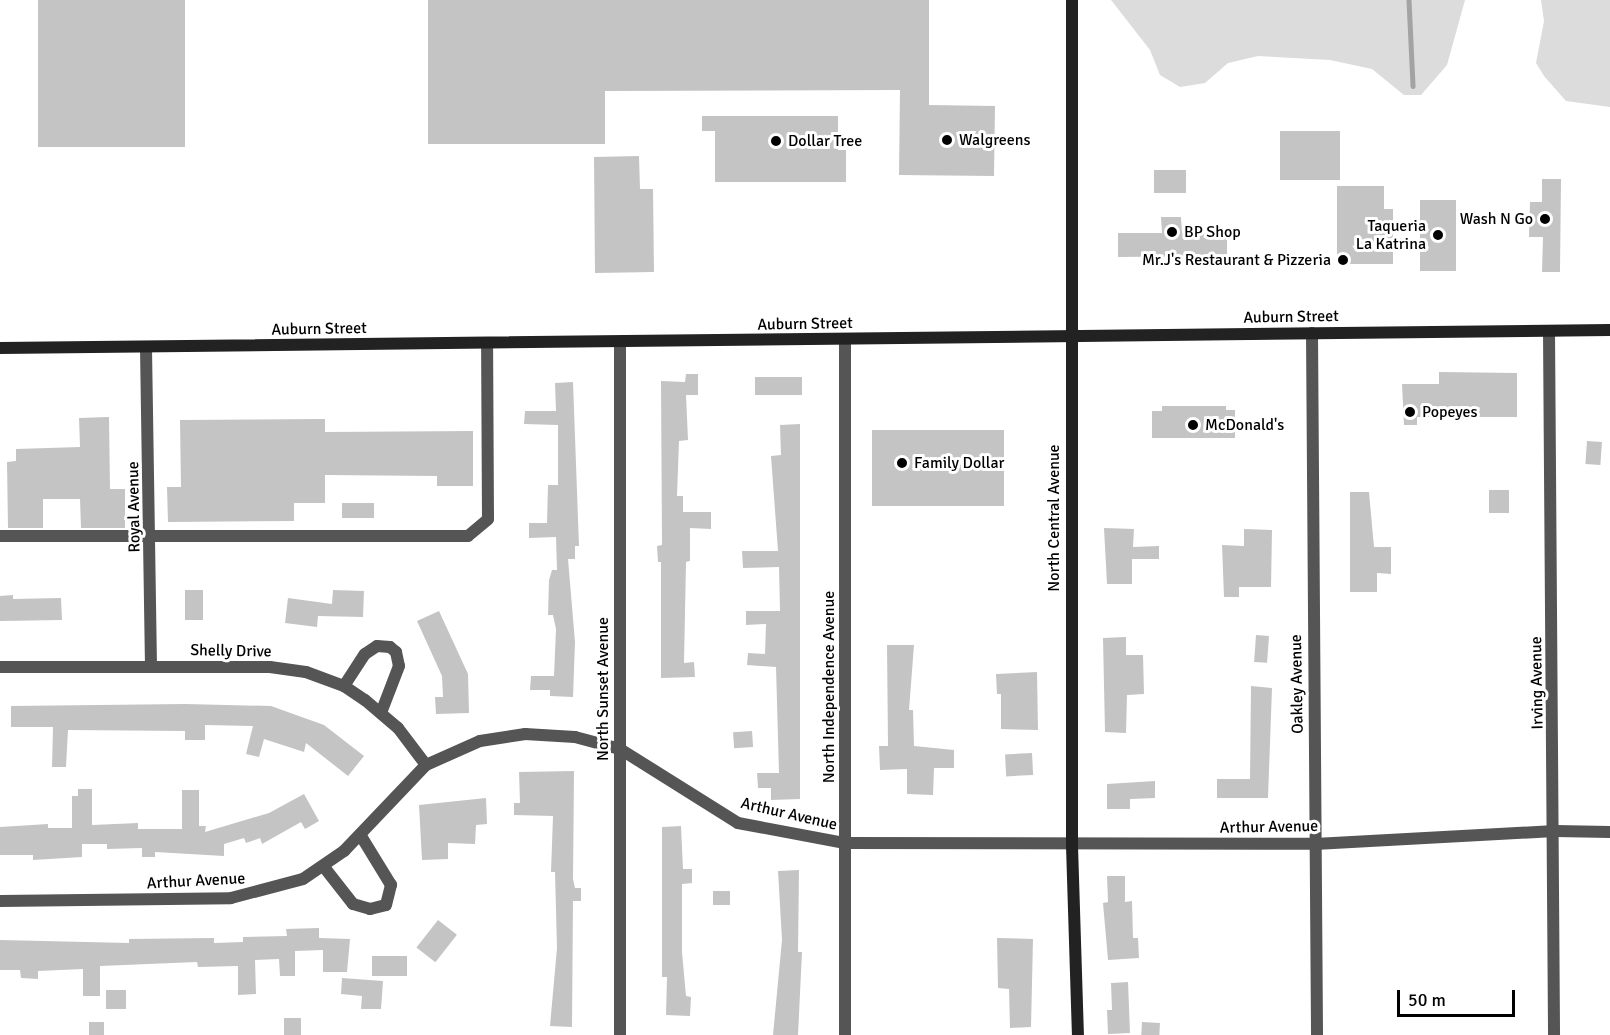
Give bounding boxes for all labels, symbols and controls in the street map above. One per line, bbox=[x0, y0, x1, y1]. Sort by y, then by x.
place label: Walgreens bbox=[959, 130, 1031, 150]
place label: Dollar Tree bbox=[788, 131, 862, 151]
marker: Walgreens bbox=[940, 133, 954, 147]
marker: Dollar Tree bbox=[769, 134, 783, 148]
place label: Wash N Go bbox=[1460, 209, 1533, 229]
marker: Wash N Go bbox=[1538, 212, 1552, 226]
place label: Taqueria La Katrina bbox=[1356, 216, 1426, 254]
place label: BP Shop bbox=[1184, 222, 1241, 242]
marker: BP Shop bbox=[1165, 225, 1179, 239]
marker: Taqueria La Katrina bbox=[1431, 228, 1445, 242]
place label: Mr.J's Restaurant & Pizzeria bbox=[1142, 250, 1331, 270]
marker: Mr.J's Restaurant & Pizzeria bbox=[1336, 253, 1350, 267]
street label: Auburn Street bbox=[1243, 307, 1339, 327]
street label: Auburn Street bbox=[757, 314, 853, 334]
street label: Auburn Street bbox=[271, 319, 367, 339]
place label: Popeyes bbox=[1422, 402, 1478, 422]
marker: Popeyes bbox=[1403, 405, 1417, 419]
place label: McDonald's bbox=[1205, 415, 1284, 435]
marker: McDonald's bbox=[1186, 418, 1200, 432]
street label: North Central Avenue bbox=[1044, 444, 1064, 592]
place label: Family Dollar bbox=[914, 453, 1004, 473]
marker: Family Dollar bbox=[895, 456, 909, 470]
street label: Royal Avenue bbox=[124, 461, 144, 553]
street label: North Independence Avenue bbox=[819, 591, 839, 783]
street label: North Sunset Avenue bbox=[593, 617, 613, 761]
street label: Oakley Avenue bbox=[1287, 634, 1307, 734]
street label: Irving Avenue bbox=[1527, 636, 1547, 730]
street label: Shelly Drive bbox=[190, 641, 272, 661]
street label: Arthur Avenue bbox=[739, 794, 839, 834]
street label: Arthur Avenue bbox=[1220, 817, 1318, 837]
street label: Arthur Avenue bbox=[146, 869, 246, 893]
scale bar bbox=[1400, 978, 1518, 1016]
text: 50 m bbox=[1408, 989, 1446, 1011]

